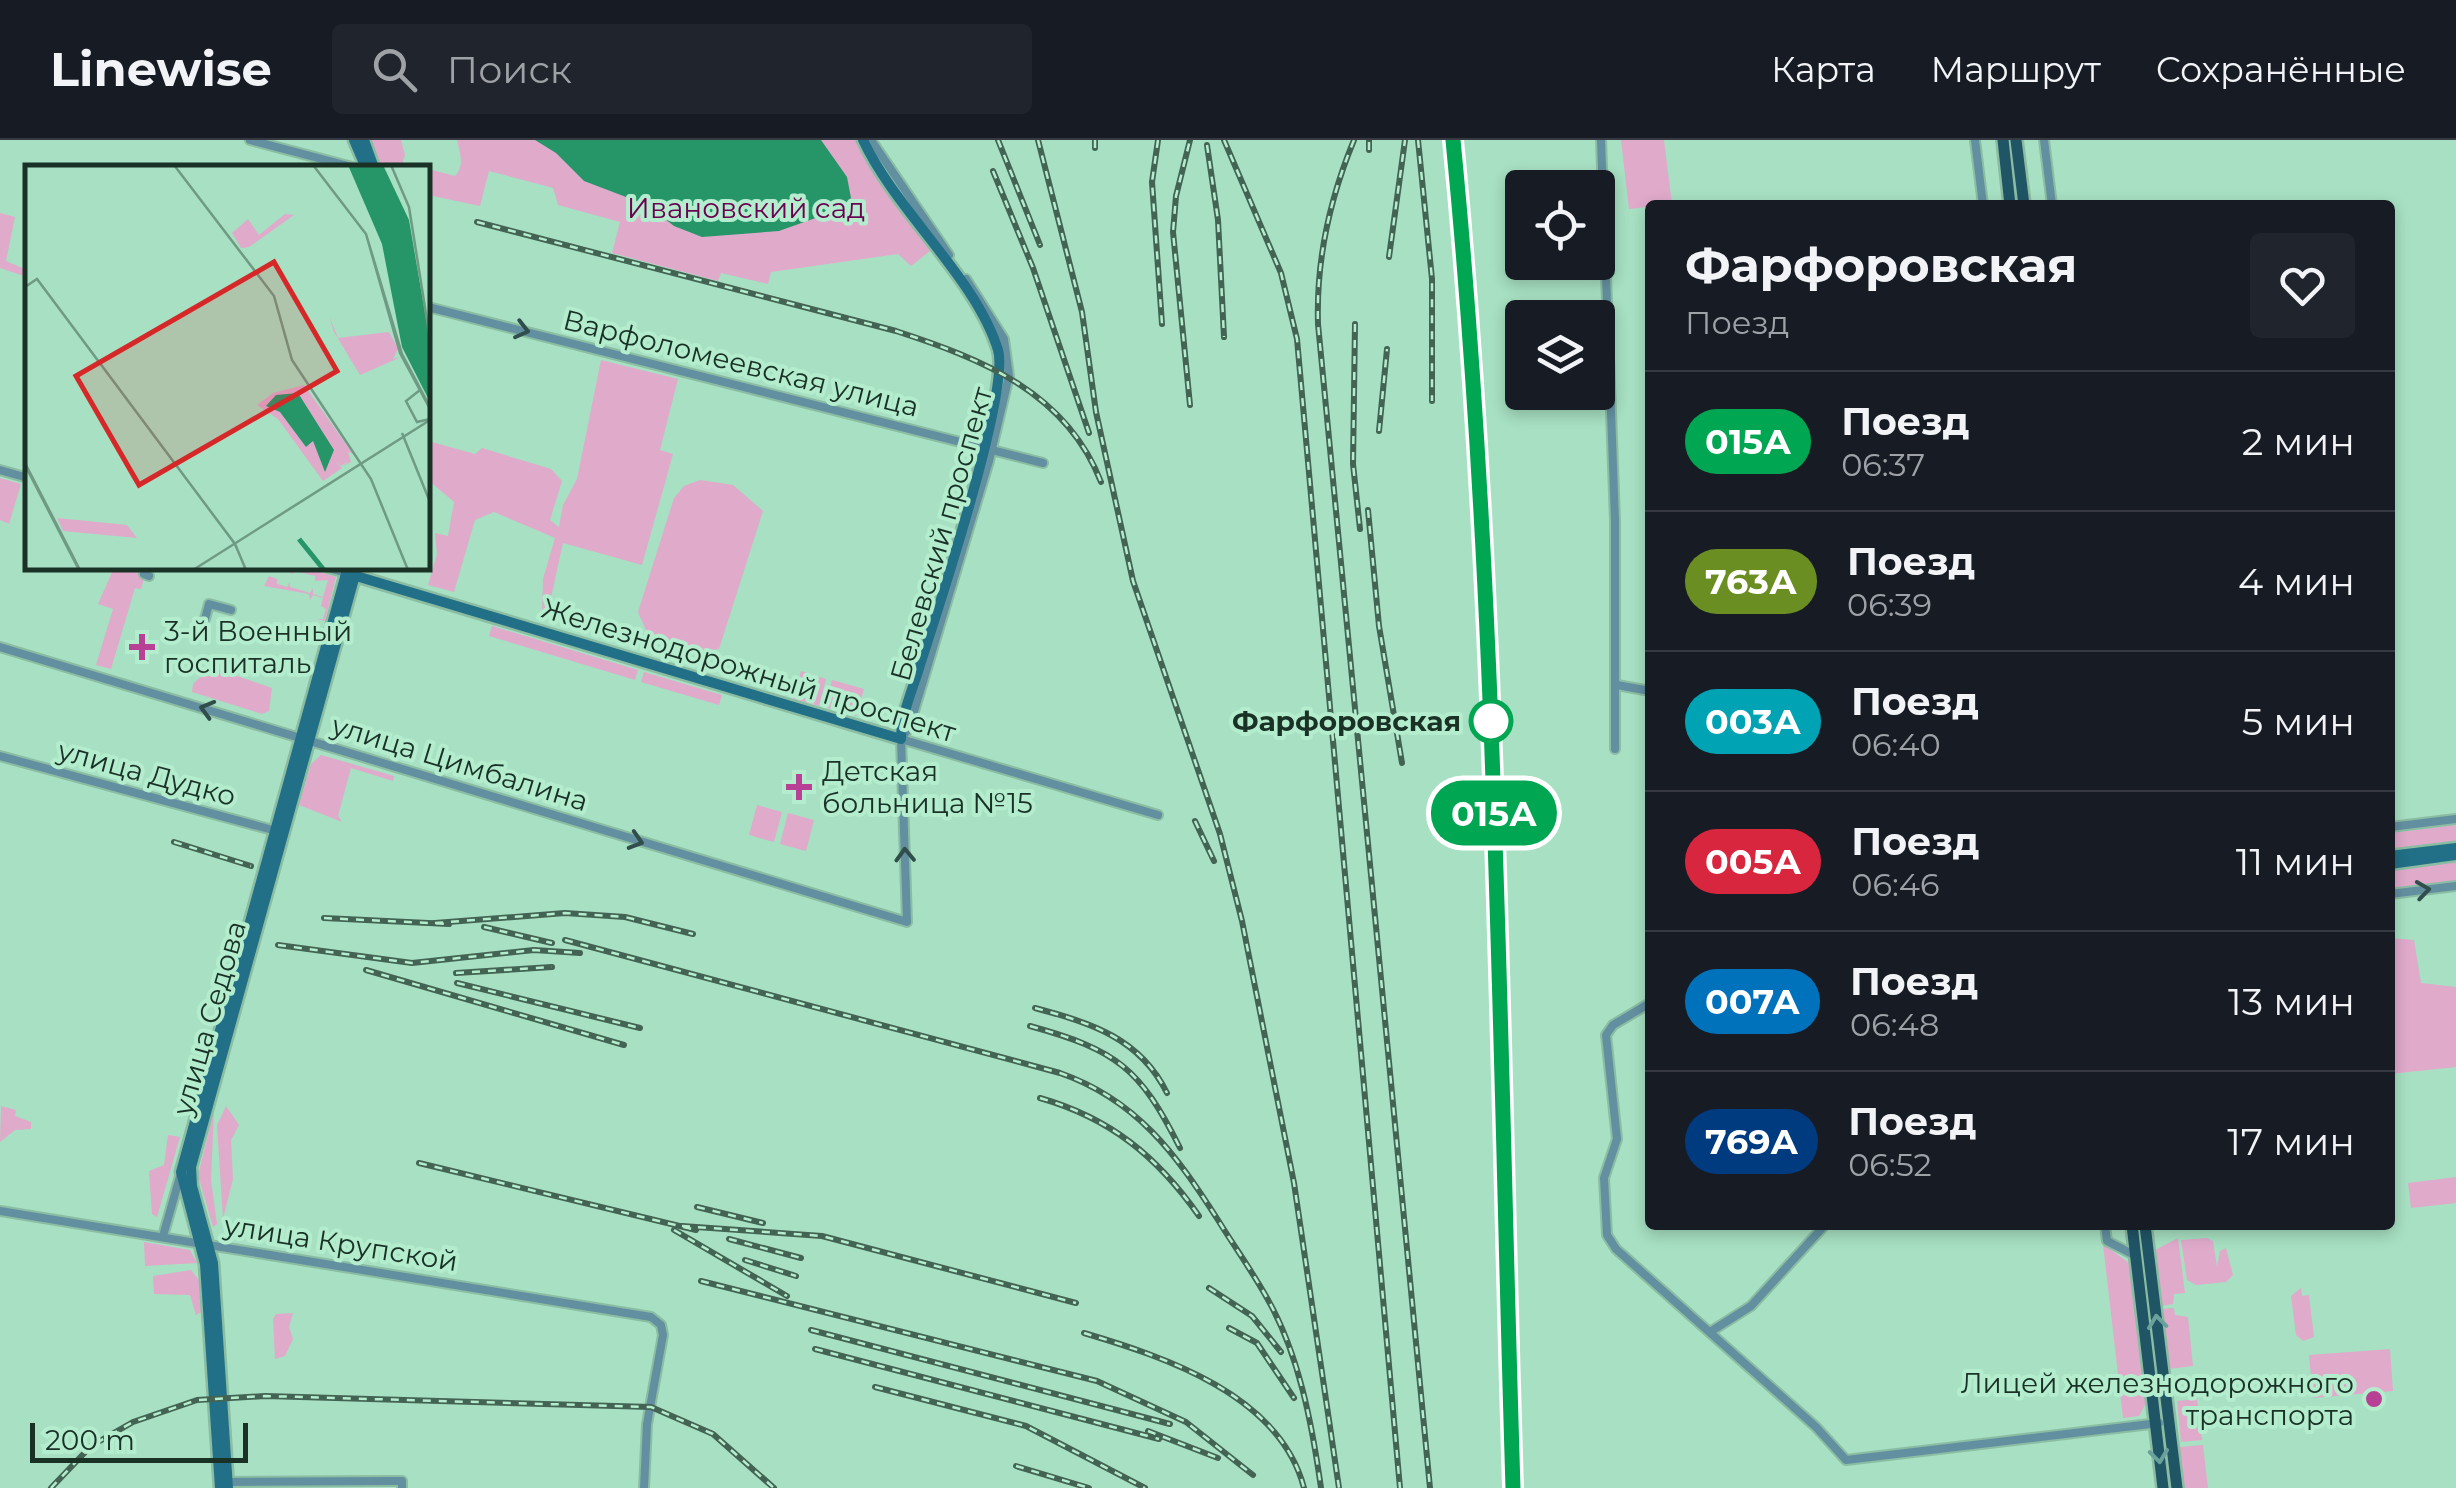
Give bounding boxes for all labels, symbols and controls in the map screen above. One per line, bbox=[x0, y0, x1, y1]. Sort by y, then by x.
search box bbox=[332, 24, 1032, 114]
text: Linewise bbox=[50, 40, 272, 98]
icon: search bbox=[367, 42, 422, 97]
text: Поиск bbox=[447, 46, 572, 93]
text: Карта bbox=[1771, 48, 1876, 91]
text: Маршрут bbox=[1931, 48, 2101, 91]
text: Сохранённые bbox=[2156, 48, 2406, 91]
inset map bbox=[25, 165, 430, 570]
map controls bbox=[1505, 170, 1615, 410]
button: locate bbox=[1505, 170, 1615, 280]
park label: Ивановский сад bbox=[627, 191, 865, 225]
button: heart bbox=[2250, 233, 2355, 338]
text: Фарфоровская bbox=[1685, 236, 2078, 294]
button: layers bbox=[1505, 300, 1615, 410]
street label: Варфоломеевская улица bbox=[560, 302, 922, 424]
text: Поезд bbox=[1685, 303, 1789, 342]
one-way arrow bbox=[513, 318, 530, 339]
street label: Белевский проспект bbox=[883, 382, 999, 685]
text: Поезд bbox=[1841, 398, 1969, 445]
text: 2 мин bbox=[2242, 418, 2355, 465]
text: 015А bbox=[1705, 420, 1791, 463]
text: 06:37 bbox=[1841, 445, 1925, 484]
text: Поезд bbox=[1847, 538, 1975, 585]
text: 4 мин bbox=[2238, 558, 2355, 605]
text: 763А bbox=[1705, 560, 1797, 603]
text: 06:39 bbox=[1847, 585, 1932, 624]
street label: Железнодорожный проспект bbox=[538, 591, 961, 750]
place label: 3-й Военный госпиталь bbox=[164, 614, 352, 680]
marker: 3-й Военный госпиталь bbox=[129, 634, 155, 660]
text: Поезд bbox=[1851, 678, 1979, 725]
text: 5 мин bbox=[2242, 698, 2355, 745]
one-way arrow bbox=[199, 700, 216, 721]
marker: Фарфоровская bbox=[1470, 700, 1512, 742]
text: 003А bbox=[1705, 700, 1801, 743]
place label: Фарфоровская bbox=[1232, 704, 1461, 738]
street label: улица Цимбалина bbox=[327, 708, 592, 818]
text: 06:40 bbox=[1851, 725, 1941, 764]
street label: улица Дудко bbox=[53, 733, 240, 813]
place label: Детская больница №15 bbox=[822, 754, 1033, 820]
marker: Детская больница №15 bbox=[786, 774, 812, 800]
line badge: 015А bbox=[1424, 780, 1564, 846]
text: 015А bbox=[1451, 792, 1537, 835]
text: Поезд bbox=[1851, 818, 1979, 865]
one-way arrow bbox=[627, 829, 644, 850]
text: 11 мин bbox=[2236, 838, 2355, 885]
text: 005А bbox=[1705, 840, 1801, 883]
one-way arrow bbox=[895, 847, 916, 863]
text: 06:46 bbox=[1851, 865, 1939, 904]
one-way arrow bbox=[2415, 880, 2431, 901]
street label: улица Седова bbox=[165, 917, 253, 1120]
text: Поезд bbox=[1850, 958, 1978, 1005]
text: 13 мин bbox=[2228, 978, 2355, 1025]
text: 007А bbox=[1705, 980, 1800, 1023]
text: 06:48 bbox=[1850, 1005, 1939, 1044]
text: Поезд bbox=[1848, 1098, 1976, 1145]
text: 17 мин bbox=[2227, 1118, 2355, 1165]
text: 769А bbox=[1705, 1120, 1798, 1163]
text: 06:52 bbox=[1848, 1145, 1932, 1184]
street label: улица Крупской bbox=[221, 1208, 460, 1278]
one-way arrow bbox=[2147, 1313, 2168, 1329]
place label: Лицей железнодорожного транспорта bbox=[1961, 1366, 2354, 1432]
marker: Лицей железнодорожного транспорта bbox=[2363, 1388, 2385, 1410]
scale bar bbox=[30, 1418, 248, 1462]
text: 200 m bbox=[45, 1423, 135, 1457]
one-way arrow bbox=[2148, 1447, 2169, 1464]

